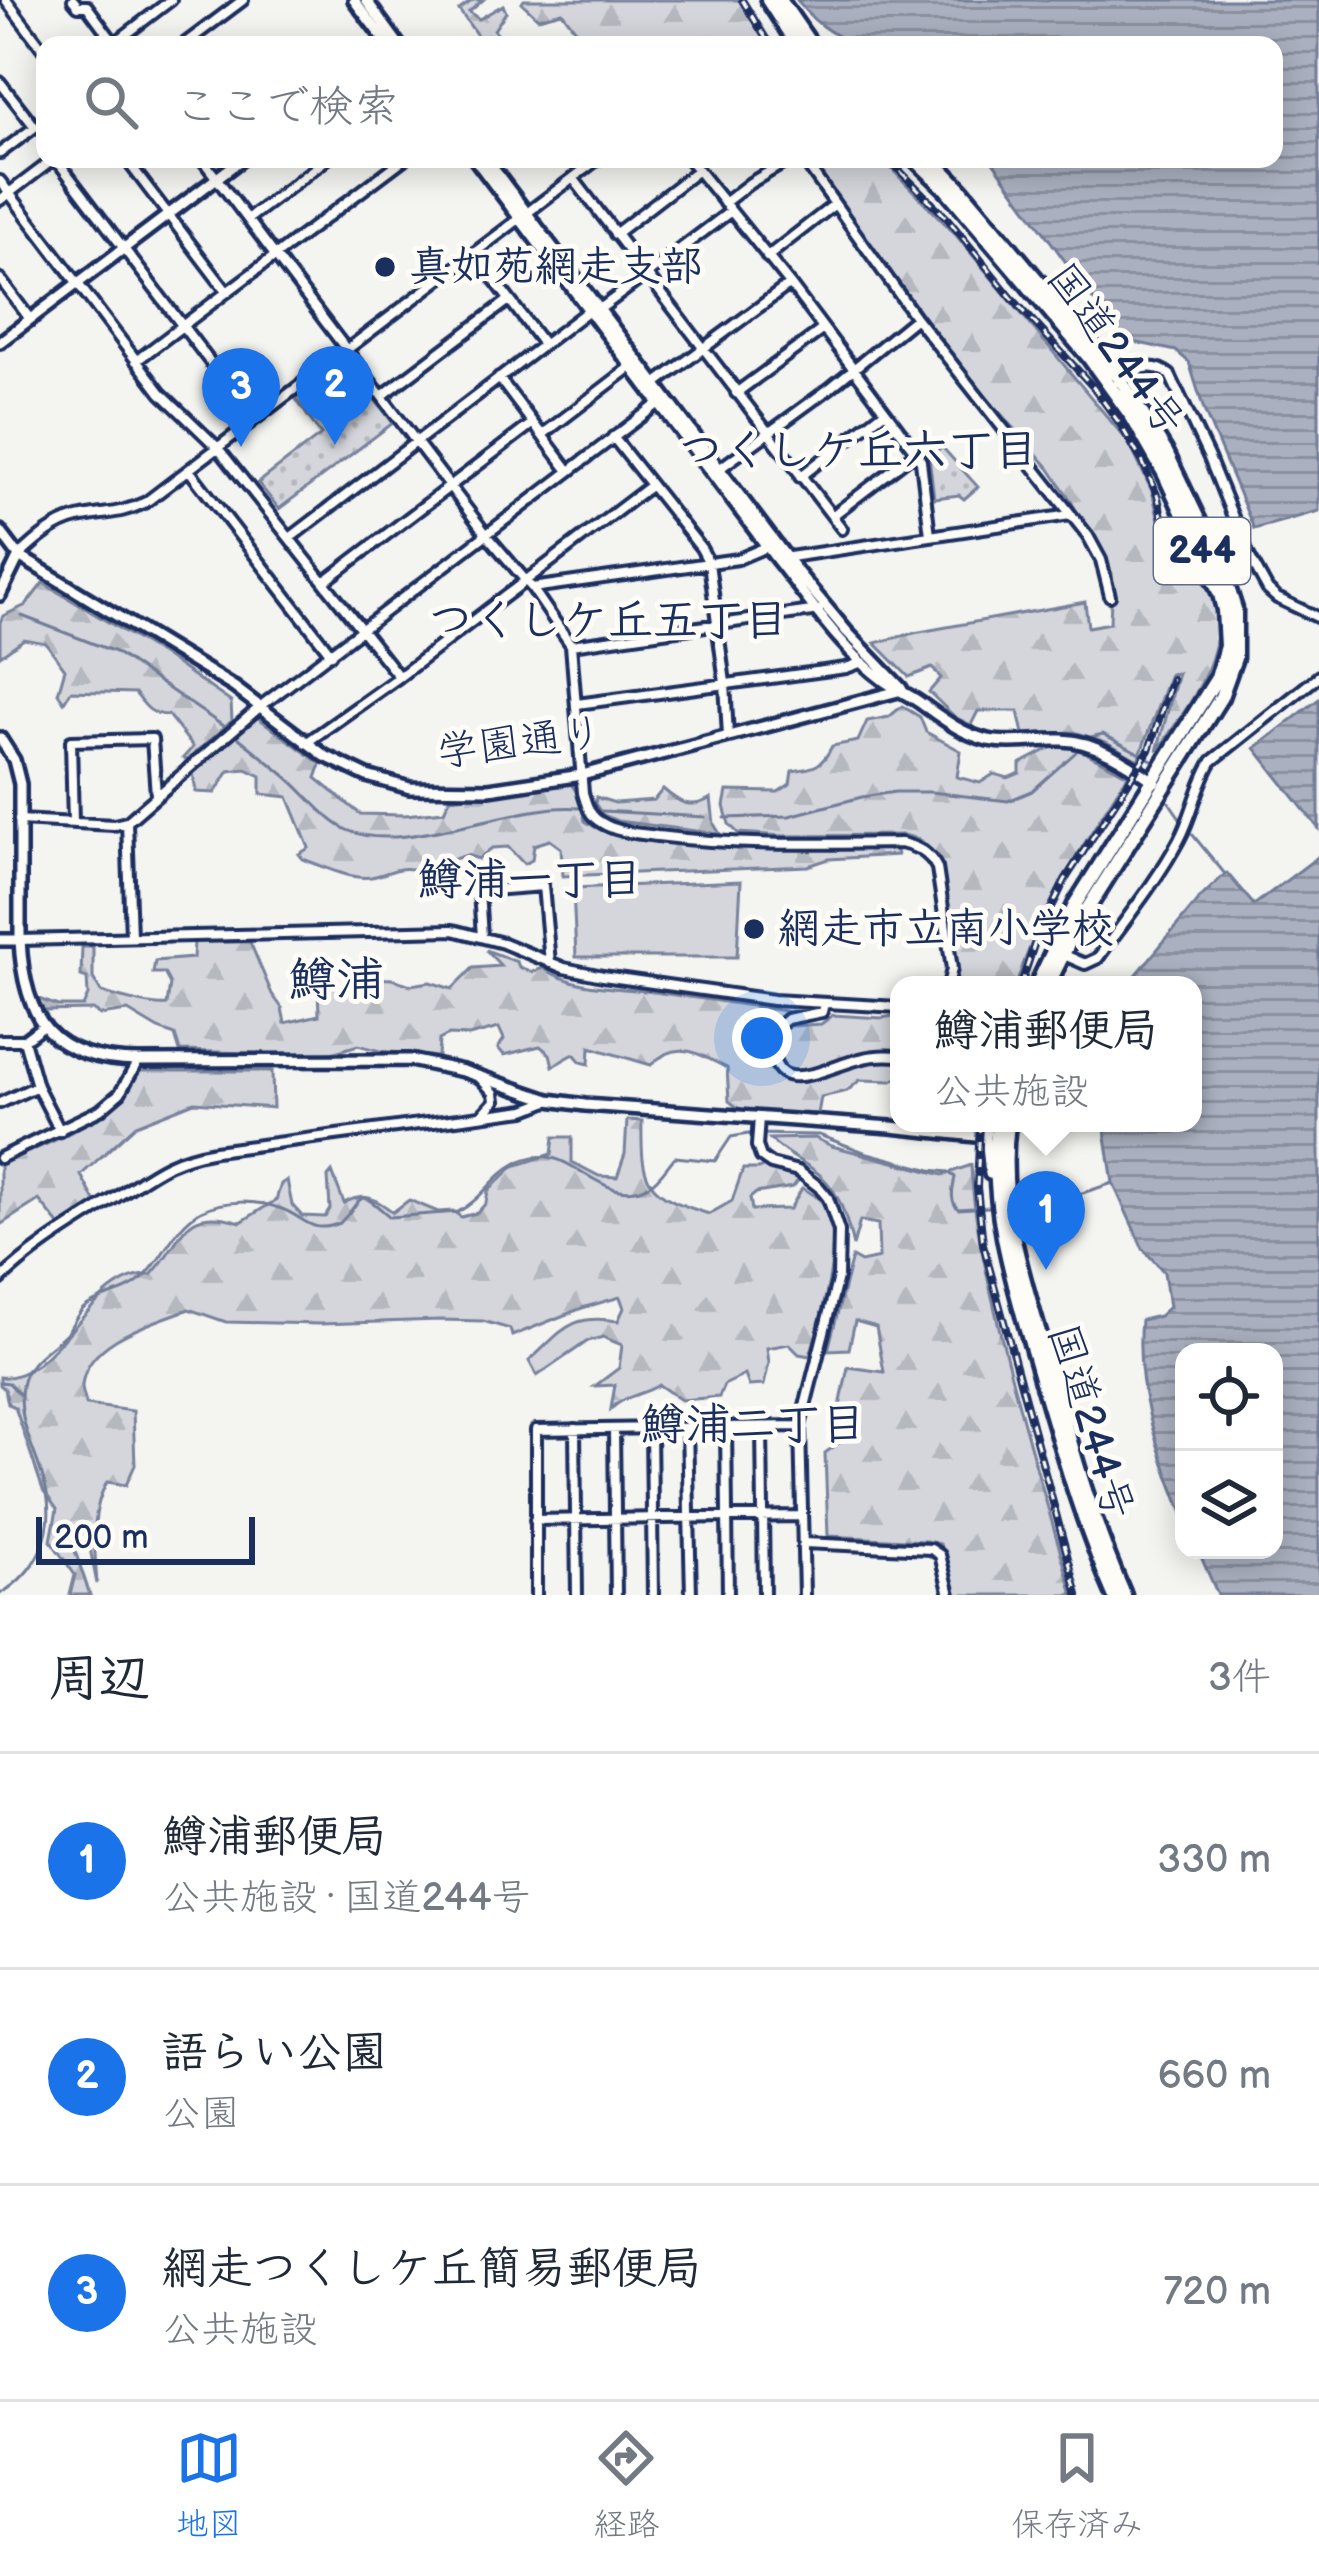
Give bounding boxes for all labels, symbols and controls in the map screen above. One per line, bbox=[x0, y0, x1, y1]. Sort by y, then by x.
search box bbox=[36, 36, 1283, 168]
icon: search bbox=[78, 69, 144, 135]
text: ここで検索 bbox=[174, 80, 399, 135]
place label: 真如苑網走支部 bbox=[409, 242, 703, 293]
marker: 真如苑網走支部 bbox=[372, 254, 398, 280]
street label: 国道244号 bbox=[1035, 254, 1195, 446]
pin: 2 bbox=[296, 346, 374, 445]
pin: 3 bbox=[202, 348, 280, 447]
district label: つくしケ丘六丁目 bbox=[678, 424, 1038, 479]
road number: 244 bbox=[1154, 518, 1250, 584]
district label: つくしケ丘五丁目 bbox=[428, 594, 788, 649]
street label: 学園通り bbox=[434, 707, 606, 779]
district label: 鱒浦一丁目 bbox=[417, 853, 643, 908]
place label: 網走市立南小学校 bbox=[778, 904, 1114, 955]
marker: 網走市立南小学校 bbox=[741, 916, 767, 942]
district label: 鱒浦 bbox=[288, 952, 384, 1009]
popup bbox=[890, 976, 1202, 1132]
text: 鱒浦郵便局 bbox=[933, 1004, 1159, 1059]
your location bbox=[732, 1008, 792, 1068]
text: 公共施設 bbox=[933, 1069, 1090, 1116]
pin: 1 bbox=[1007, 1171, 1085, 1270]
street label: 国道244号 bbox=[1036, 1318, 1144, 1526]
map controls bbox=[1175, 1343, 1283, 1559]
button: locate bbox=[1175, 1343, 1283, 1451]
district label: 鱒浦二丁目 bbox=[640, 1398, 866, 1453]
button: layers bbox=[1175, 1451, 1283, 1559]
scale bar bbox=[36, 1511, 255, 1564]
text: 200 m bbox=[54, 1518, 148, 1558]
text: 周辺 bbox=[48, 1649, 150, 1710]
text: 3件 bbox=[1208, 1655, 1271, 1702]
text: 鱒浦郵便局 bbox=[162, 1810, 387, 1865]
text: 1 bbox=[79, 1837, 95, 1884]
text: 330 m bbox=[1157, 1837, 1271, 1884]
text: 公共施設 · 国道244号 bbox=[162, 1875, 530, 1922]
text: 語らい公園 bbox=[162, 2026, 387, 2081]
text: 2 bbox=[75, 2053, 99, 2100]
text: 660 m bbox=[1158, 2053, 1271, 2100]
text: 公園 bbox=[162, 2091, 240, 2138]
text: 網走つくしケ丘簡易郵便局 bbox=[162, 2242, 702, 2297]
text: 3 bbox=[76, 2269, 98, 2316]
text: 720 m bbox=[1163, 2269, 1271, 2316]
text: 公共施設 bbox=[162, 2307, 318, 2354]
tab: 地図 bbox=[176, 2425, 242, 2545]
tab: 経路 bbox=[593, 2425, 659, 2545]
tab: 保存済み bbox=[1011, 2425, 1143, 2545]

